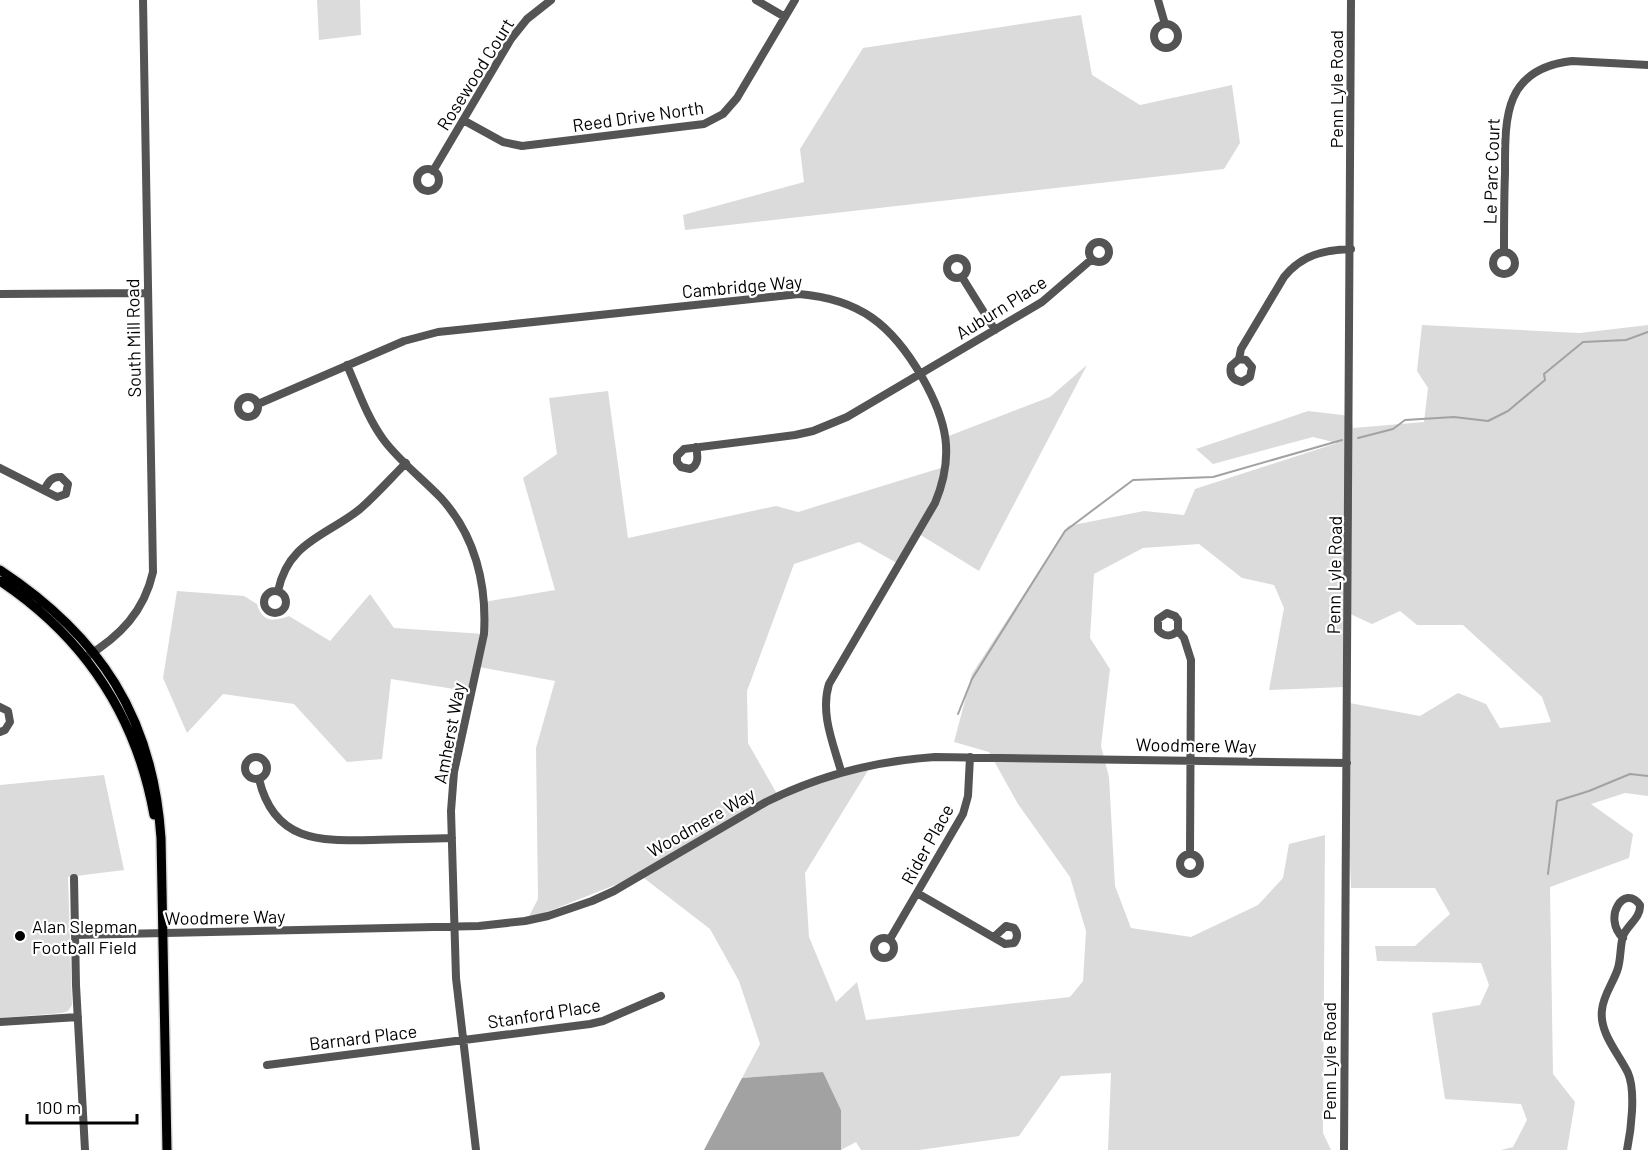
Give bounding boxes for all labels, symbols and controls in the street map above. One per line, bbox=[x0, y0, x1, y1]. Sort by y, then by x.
street label: Rosewood Court bbox=[432, 14, 518, 134]
street label: Penn Lyle Road bbox=[1325, 30, 1347, 148]
street label: Reed Drive North bbox=[571, 96, 705, 136]
street label: Le Parc Court bbox=[1478, 117, 1504, 225]
street label: Cambridge Way bbox=[681, 270, 803, 302]
street label: Auburn Place bbox=[952, 270, 1050, 344]
street label: South Mill Road bbox=[121, 278, 145, 398]
street label: Penn Lyle Road bbox=[1322, 516, 1346, 634]
street label: Amherst Way bbox=[428, 681, 470, 785]
street label: Woodmere Way bbox=[1135, 733, 1257, 757]
street label: Woodmere Way bbox=[643, 782, 759, 862]
street label: Rider Place bbox=[896, 800, 958, 888]
street label: Woodmere Way bbox=[164, 905, 286, 929]
place label: Alan Slepman Football Field bbox=[32, 915, 138, 958]
marker: Alan Slepman Football Field bbox=[13, 929, 27, 943]
street label: Stanford Place bbox=[486, 993, 602, 1033]
street label: Penn Lyle Road bbox=[1318, 1002, 1340, 1120]
street label: Barnard Place bbox=[308, 1019, 418, 1055]
scale bar bbox=[27, 1087, 136, 1125]
text: 100 m bbox=[36, 1096, 81, 1118]

